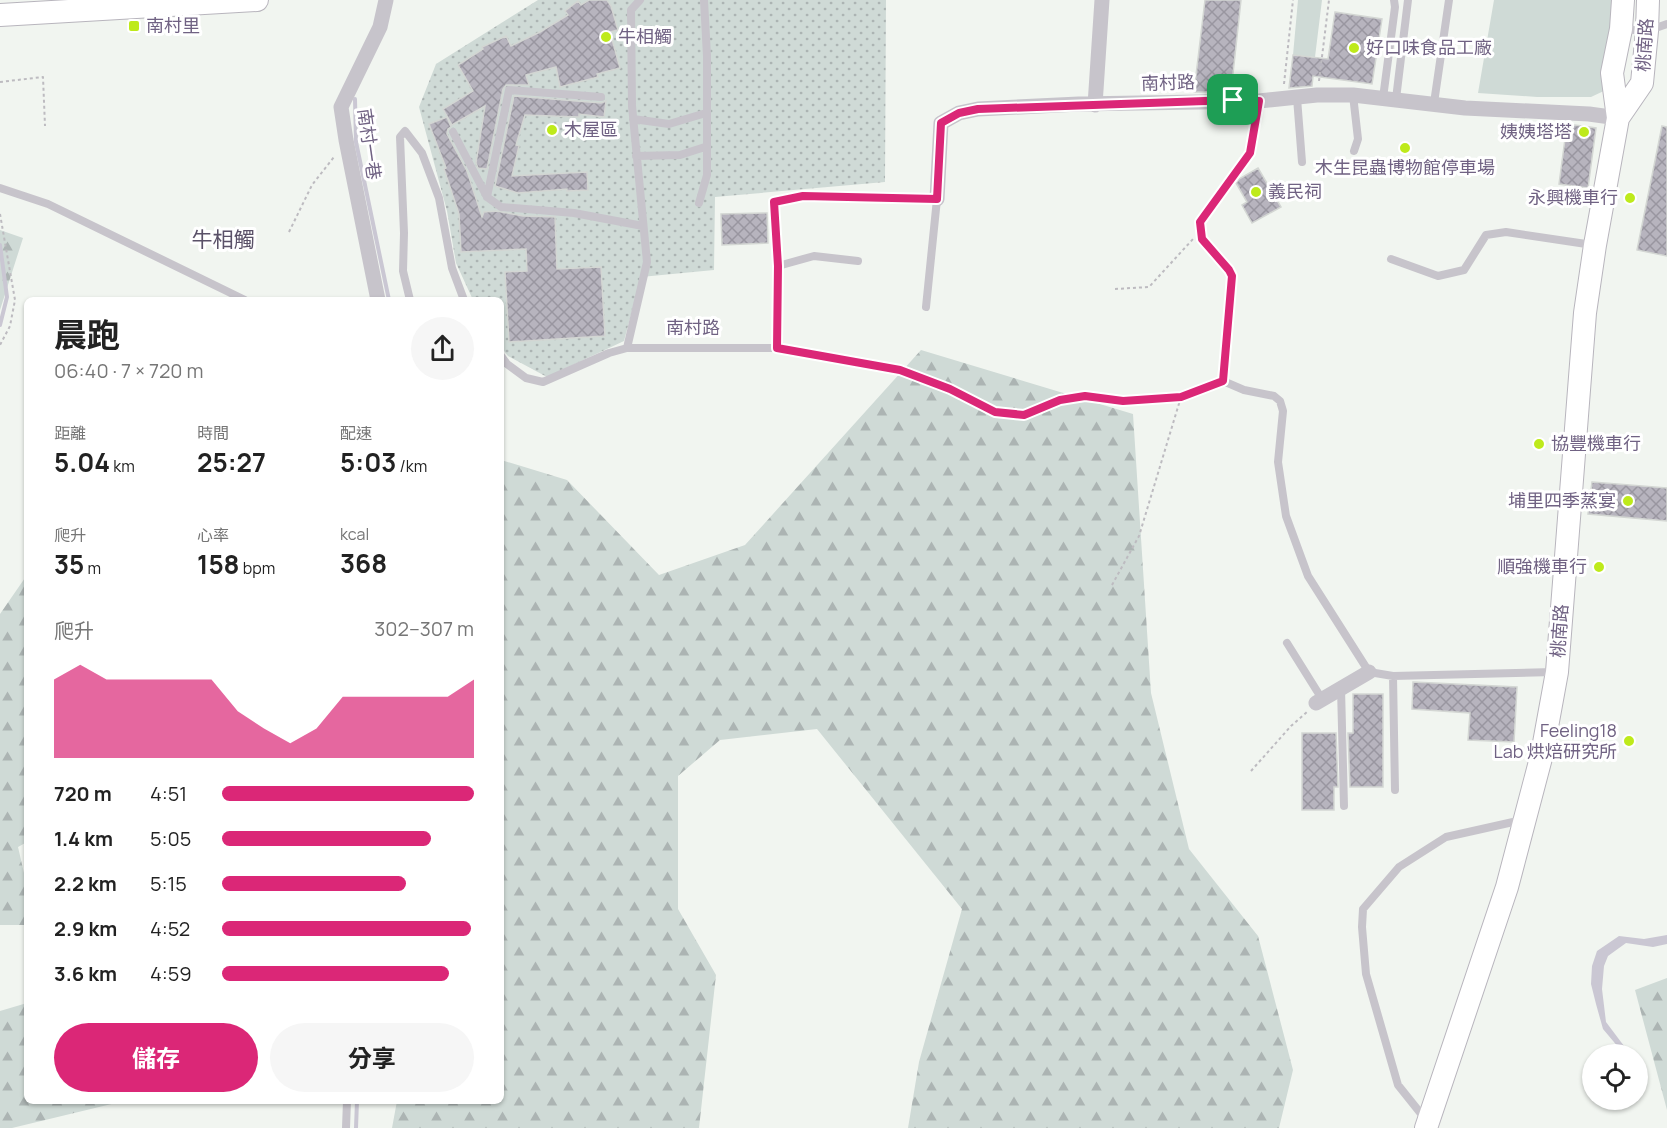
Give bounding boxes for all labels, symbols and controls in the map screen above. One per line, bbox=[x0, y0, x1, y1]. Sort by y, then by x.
place label: 南村里 bbox=[146, 13, 200, 37]
street label: 桃南路 bbox=[1630, 17, 1658, 73]
marker: 南村里 bbox=[127, 19, 141, 33]
place label: 牛相觸 bbox=[618, 24, 672, 48]
marker: 牛相觸 bbox=[599, 30, 613, 44]
place label: 好口味食品工廠 bbox=[1366, 35, 1492, 59]
marker: 好口味食品工廠 bbox=[1347, 41, 1361, 55]
street label: 南村路 bbox=[1141, 69, 1195, 95]
pin bbox=[1207, 74, 1258, 125]
icon: arrive bbox=[1216, 83, 1249, 116]
street label: 南村一巷 bbox=[353, 107, 387, 181]
place label: 木屋區 bbox=[564, 117, 618, 141]
place label: 姨姨塔塔 bbox=[1500, 119, 1572, 143]
marker: 木屋區 bbox=[545, 123, 559, 137]
marker: 姨姨塔塔 bbox=[1577, 125, 1591, 139]
marker: 木生昆蟲博物館停車場 bbox=[1398, 141, 1412, 155]
place label: 木生昆蟲博物館停車場 bbox=[1315, 155, 1495, 179]
place label: 義民祠 bbox=[1268, 179, 1322, 203]
marker: 義民祠 bbox=[1249, 185, 1263, 199]
place label: 永興機車行 bbox=[1528, 185, 1618, 209]
marker: 永興機車行 bbox=[1623, 191, 1637, 205]
district label: 牛相觸 bbox=[192, 225, 255, 253]
text: 晨跑 bbox=[54, 312, 120, 357]
street label: 南村路 bbox=[666, 315, 720, 339]
button: share bbox=[411, 317, 474, 380]
text: 06:40 · 7 × 720 m bbox=[54, 357, 204, 384]
text: 距離 bbox=[54, 422, 86, 444]
text: 時間 bbox=[197, 422, 229, 444]
text: 配速 bbox=[340, 422, 372, 444]
place label: 協豐機車行 bbox=[1551, 431, 1641, 455]
marker: 協豐機車行 bbox=[1532, 437, 1546, 451]
text: 5.04 bbox=[54, 444, 110, 480]
text: 25:27 bbox=[197, 444, 266, 480]
text: 5:03 bbox=[340, 444, 396, 480]
text: km bbox=[110, 455, 135, 477]
text: /km bbox=[396, 455, 427, 477]
place label: 埔里四季蒸宴 bbox=[1508, 488, 1616, 512]
marker: 埔里四季蒸宴 bbox=[1621, 494, 1635, 508]
text: kcal bbox=[340, 523, 369, 545]
text: 爬升 bbox=[54, 524, 86, 546]
text: 心率 bbox=[197, 524, 229, 546]
text: 368 bbox=[340, 545, 387, 581]
text: 35 bbox=[54, 546, 84, 582]
text: 158 bbox=[197, 546, 240, 582]
place label: 順強機車行 bbox=[1497, 554, 1587, 578]
text: m bbox=[84, 557, 101, 579]
text: bpm bbox=[240, 557, 275, 579]
marker: 順強機車行 bbox=[1592, 560, 1606, 574]
street label: 桃南路 bbox=[1545, 603, 1573, 659]
text: 302–307 m bbox=[374, 615, 474, 642]
text: 爬升 bbox=[54, 617, 94, 644]
place label: Feeling18 Lab 烘焙研究所 bbox=[1494, 718, 1617, 763]
marker: Feeling18 Lab 烘焙研究所 bbox=[1622, 734, 1636, 748]
text: 720 m bbox=[54, 780, 112, 807]
text: 4:51 bbox=[150, 780, 187, 807]
text: 1.4 km bbox=[54, 825, 113, 852]
text: 5:05 bbox=[150, 825, 191, 852]
text: 2.2 km bbox=[54, 870, 117, 897]
text: 5:15 bbox=[150, 870, 187, 897]
text: 2.9 km bbox=[54, 915, 117, 942]
text: 4:52 bbox=[150, 915, 190, 942]
text: 3.6 km bbox=[54, 960, 117, 987]
text: 4:59 bbox=[150, 960, 192, 987]
button: 儲存 bbox=[54, 1023, 258, 1092]
button: 分享 bbox=[270, 1023, 474, 1092]
map controls bbox=[1582, 1044, 1648, 1110]
button: locate bbox=[1582, 1044, 1648, 1110]

